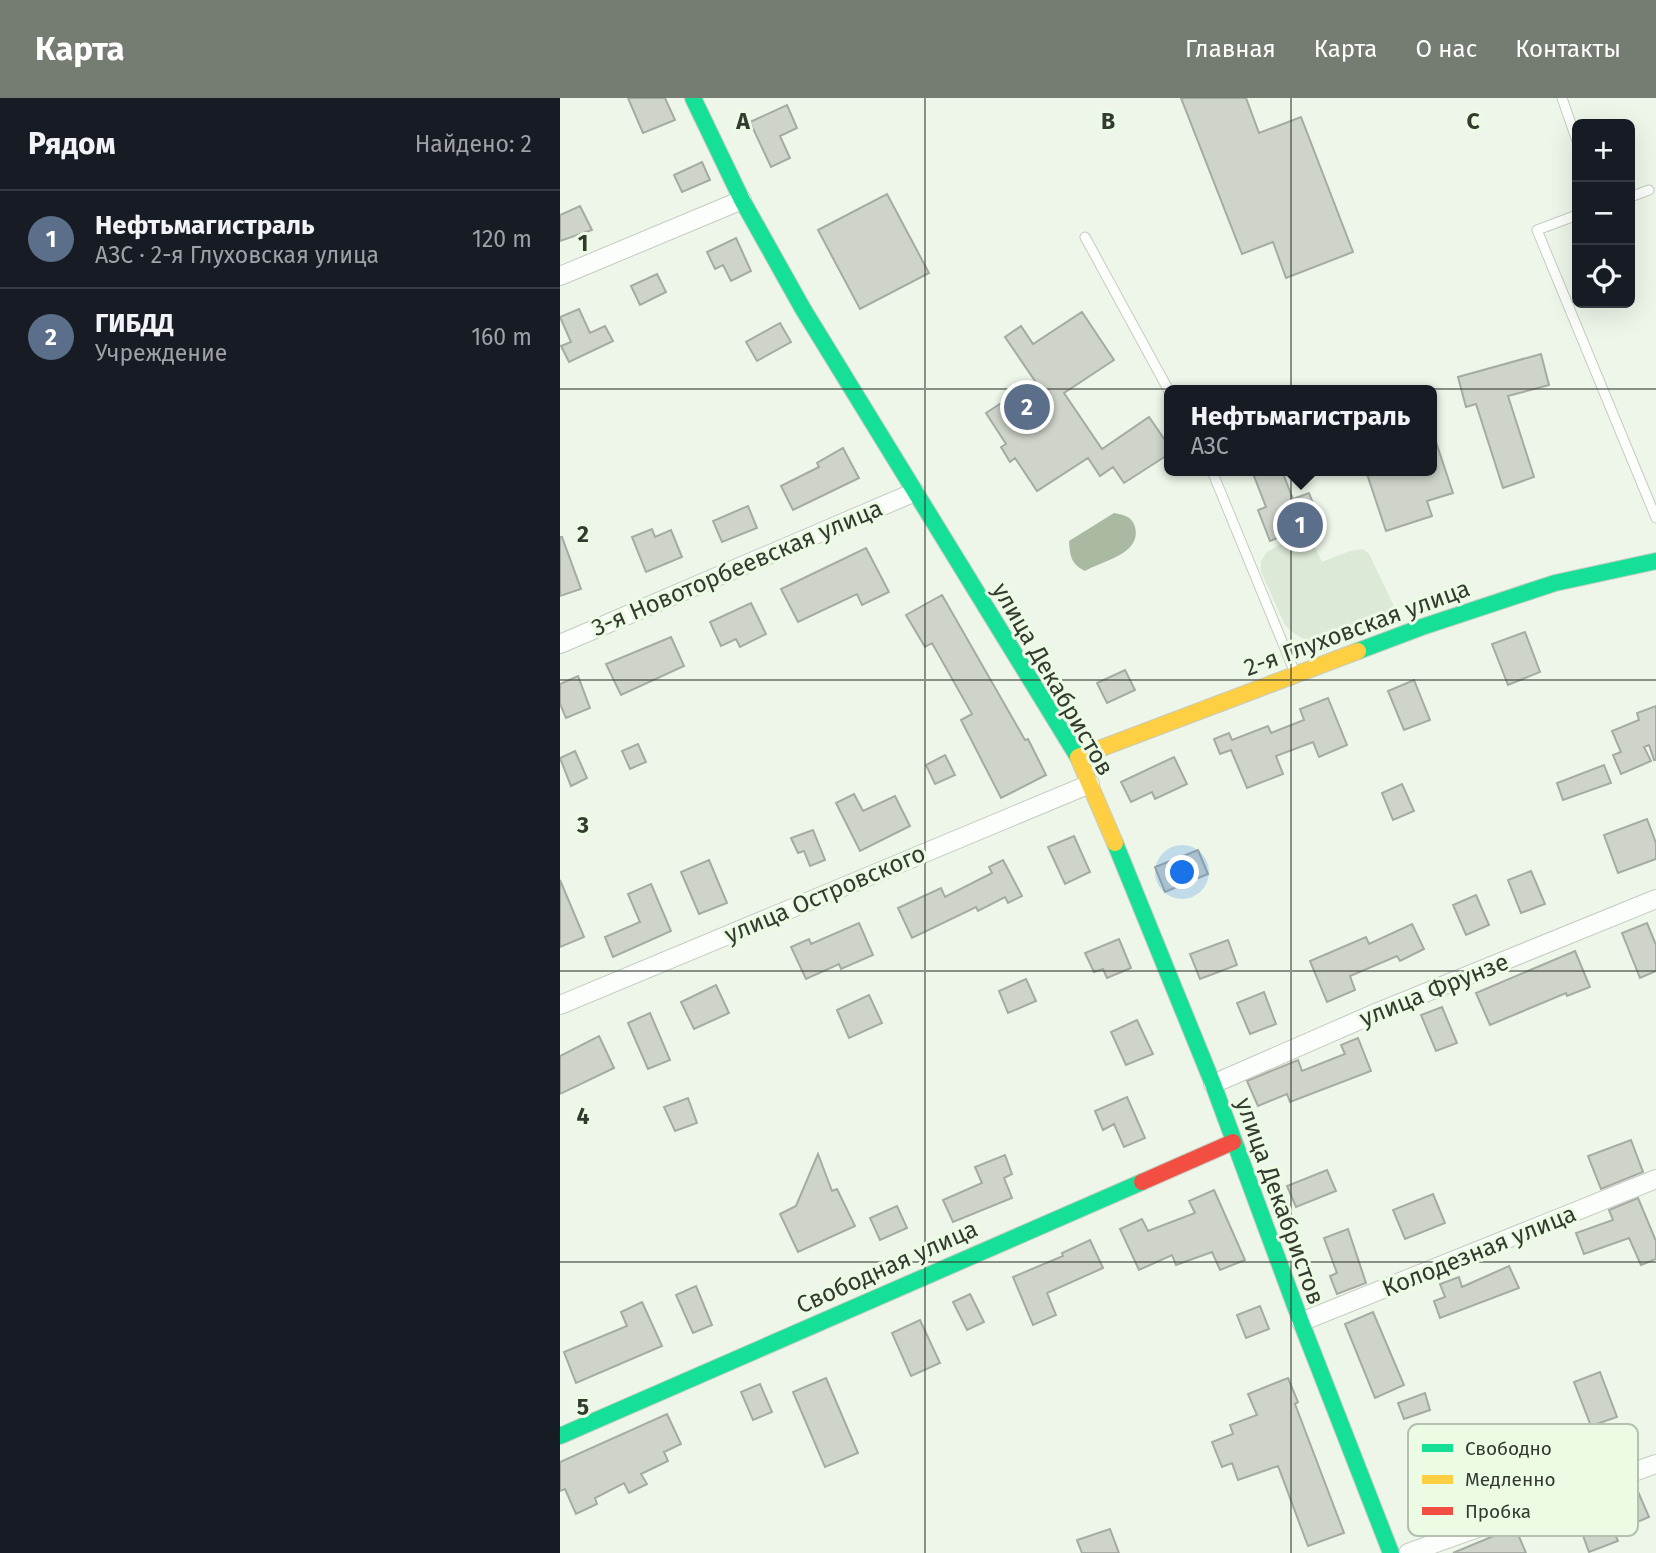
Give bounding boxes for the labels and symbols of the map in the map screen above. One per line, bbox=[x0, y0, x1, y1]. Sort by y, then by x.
text: A bbox=[735, 107, 750, 135]
text: B bbox=[1101, 107, 1115, 135]
text: C bbox=[1466, 107, 1480, 135]
text: 1 bbox=[578, 229, 588, 257]
pin: 2 bbox=[1004, 381, 1050, 433]
street label: 3-я Новоторбеевская улица bbox=[587, 494, 887, 642]
pin: 1 bbox=[1277, 499, 1323, 551]
text: 2 bbox=[577, 520, 589, 548]
street label: 2-я Глуховская улица bbox=[1240, 574, 1474, 682]
street label: улица Декабристов bbox=[986, 578, 1120, 780]
text: 3 bbox=[576, 811, 589, 839]
street label: улица Островского bbox=[720, 839, 930, 949]
your location bbox=[1165, 855, 1199, 889]
street label: улица Фрунзе bbox=[1355, 947, 1513, 1033]
street label: улица Декабристов bbox=[1230, 1094, 1330, 1308]
text: 4 bbox=[577, 1102, 590, 1130]
street label: Колодезная улица bbox=[1378, 1199, 1580, 1303]
street label: Свободная улица bbox=[792, 1214, 982, 1320]
text: 5 bbox=[577, 1393, 589, 1421]
legend bbox=[1408, 1424, 1638, 1536]
text: Свободно bbox=[1465, 1437, 1552, 1460]
text: Медленно bbox=[1465, 1468, 1556, 1491]
text: Пробка bbox=[1465, 1500, 1531, 1523]

